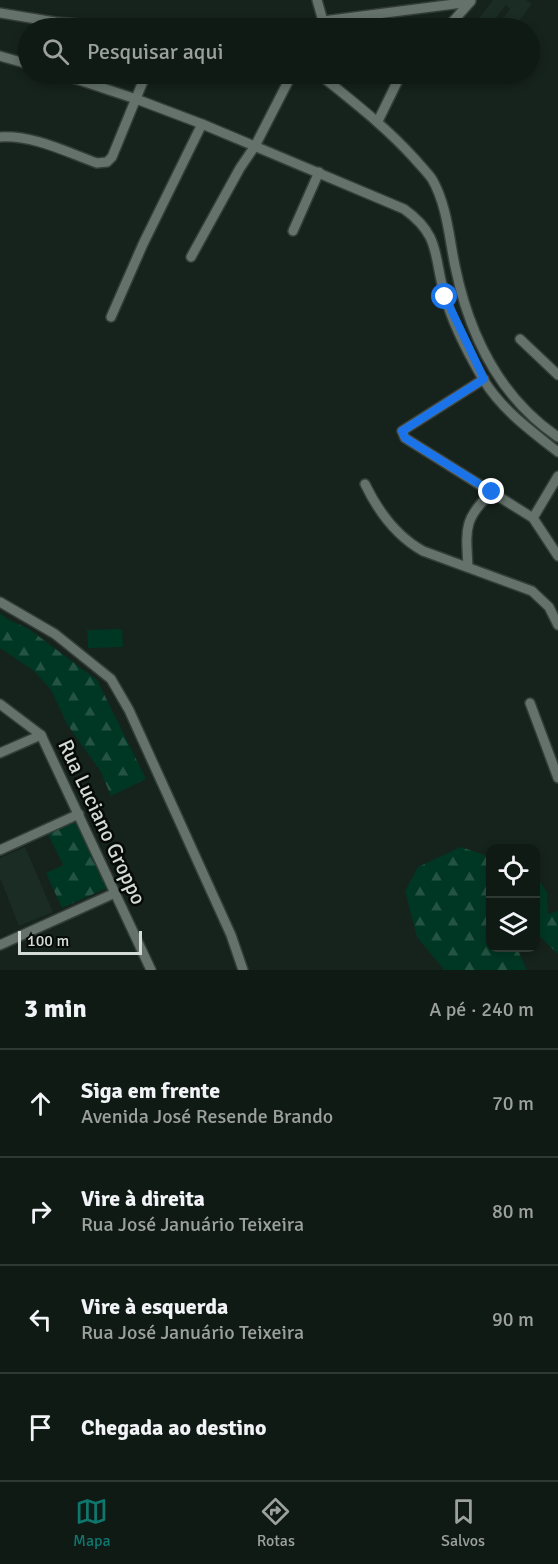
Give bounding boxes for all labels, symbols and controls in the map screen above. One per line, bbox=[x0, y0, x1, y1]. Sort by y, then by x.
search box bbox=[18, 18, 540, 84]
icon: search bbox=[39, 35, 72, 68]
text: Pesquisar aqui bbox=[87, 38, 223, 65]
route start bbox=[431, 283, 457, 309]
route end bbox=[478, 478, 504, 504]
street label: Rua Luciano Groppo bbox=[52, 735, 152, 909]
map controls bbox=[486, 844, 540, 952]
button: locate bbox=[486, 844, 540, 898]
button: layers bbox=[486, 898, 540, 952]
scale bar bbox=[18, 928, 142, 956]
text: 100 m bbox=[27, 931, 69, 951]
text: 3 min bbox=[24, 993, 87, 1025]
text: A pé · 240 m bbox=[429, 997, 534, 1022]
text: Siga em frente bbox=[81, 1077, 220, 1104]
icon: ahead bbox=[24, 1087, 57, 1120]
text: 70 m bbox=[492, 1091, 534, 1116]
text: Avenida José Resende Brando bbox=[81, 1104, 333, 1129]
text: Vire à direita bbox=[81, 1185, 205, 1212]
icon: right bbox=[24, 1195, 57, 1228]
text: 80 m bbox=[492, 1199, 534, 1224]
text: Rua José Januário Teixeira bbox=[81, 1212, 304, 1237]
text: Vire à esquerda bbox=[81, 1293, 228, 1320]
icon: left bbox=[24, 1303, 57, 1336]
text: 90 m bbox=[492, 1307, 534, 1332]
text: Rua José Januário Teixeira bbox=[81, 1320, 304, 1345]
icon: arrive bbox=[24, 1411, 57, 1444]
text: Chegada ao destino bbox=[81, 1414, 267, 1441]
tab: Mapa bbox=[73, 1495, 111, 1551]
tab: Rotas bbox=[257, 1495, 295, 1551]
tab: Salvos bbox=[441, 1495, 485, 1551]

